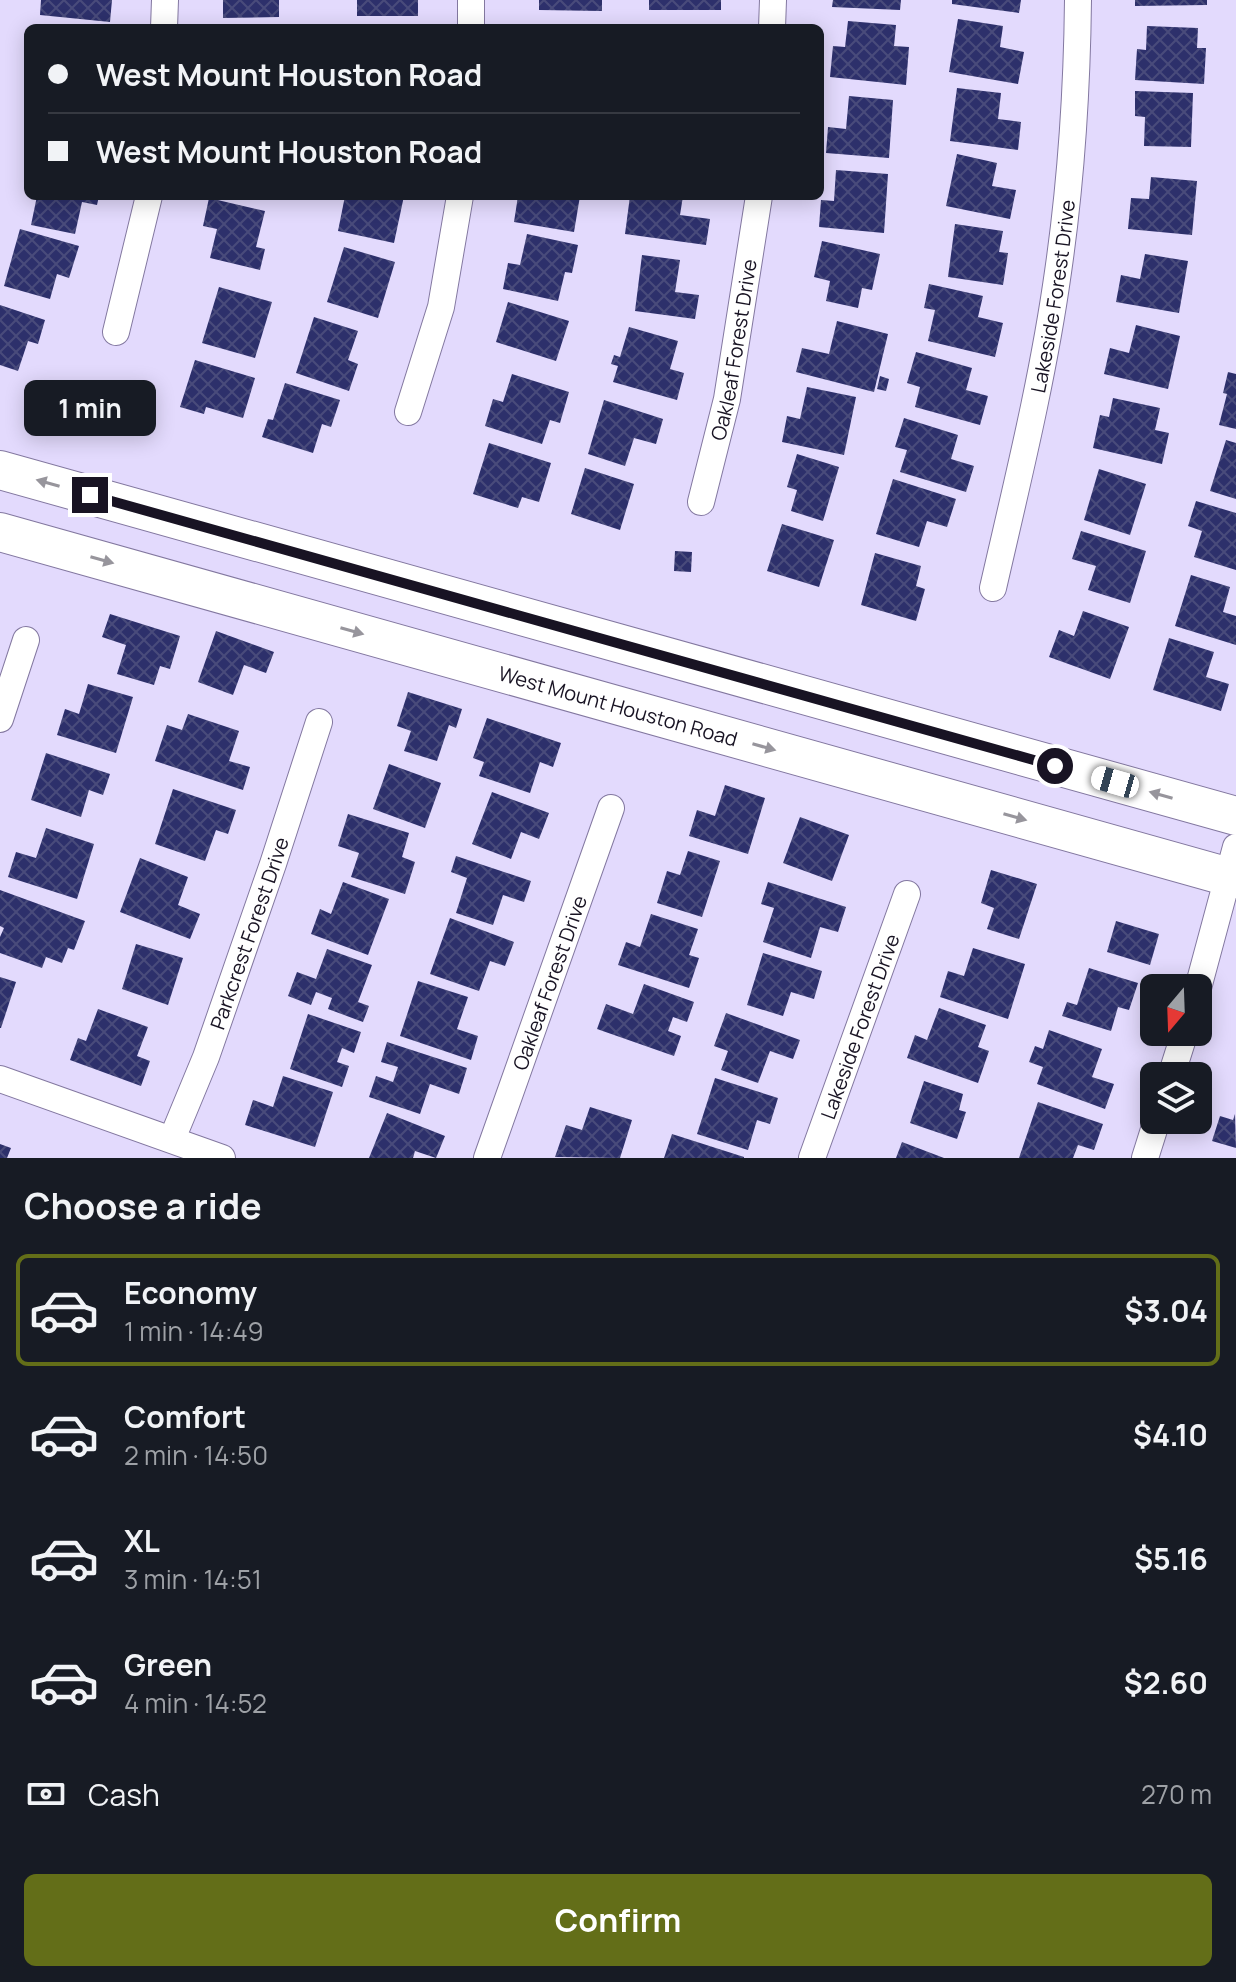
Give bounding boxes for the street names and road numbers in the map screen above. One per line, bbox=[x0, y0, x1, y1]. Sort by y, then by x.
street label: Lakeside Forest Drive bbox=[1024, 198, 1080, 395]
street label: Oakleaf Forest Drive bbox=[704, 257, 762, 443]
street label: West Mount Houston Road bbox=[496, 659, 741, 752]
street label: Parkcrest Forest Drive bbox=[203, 833, 294, 1033]
street label: Oakleaf Forest Drive bbox=[506, 892, 592, 1074]
street label: Lakeside Forest Drive bbox=[814, 930, 905, 1123]

